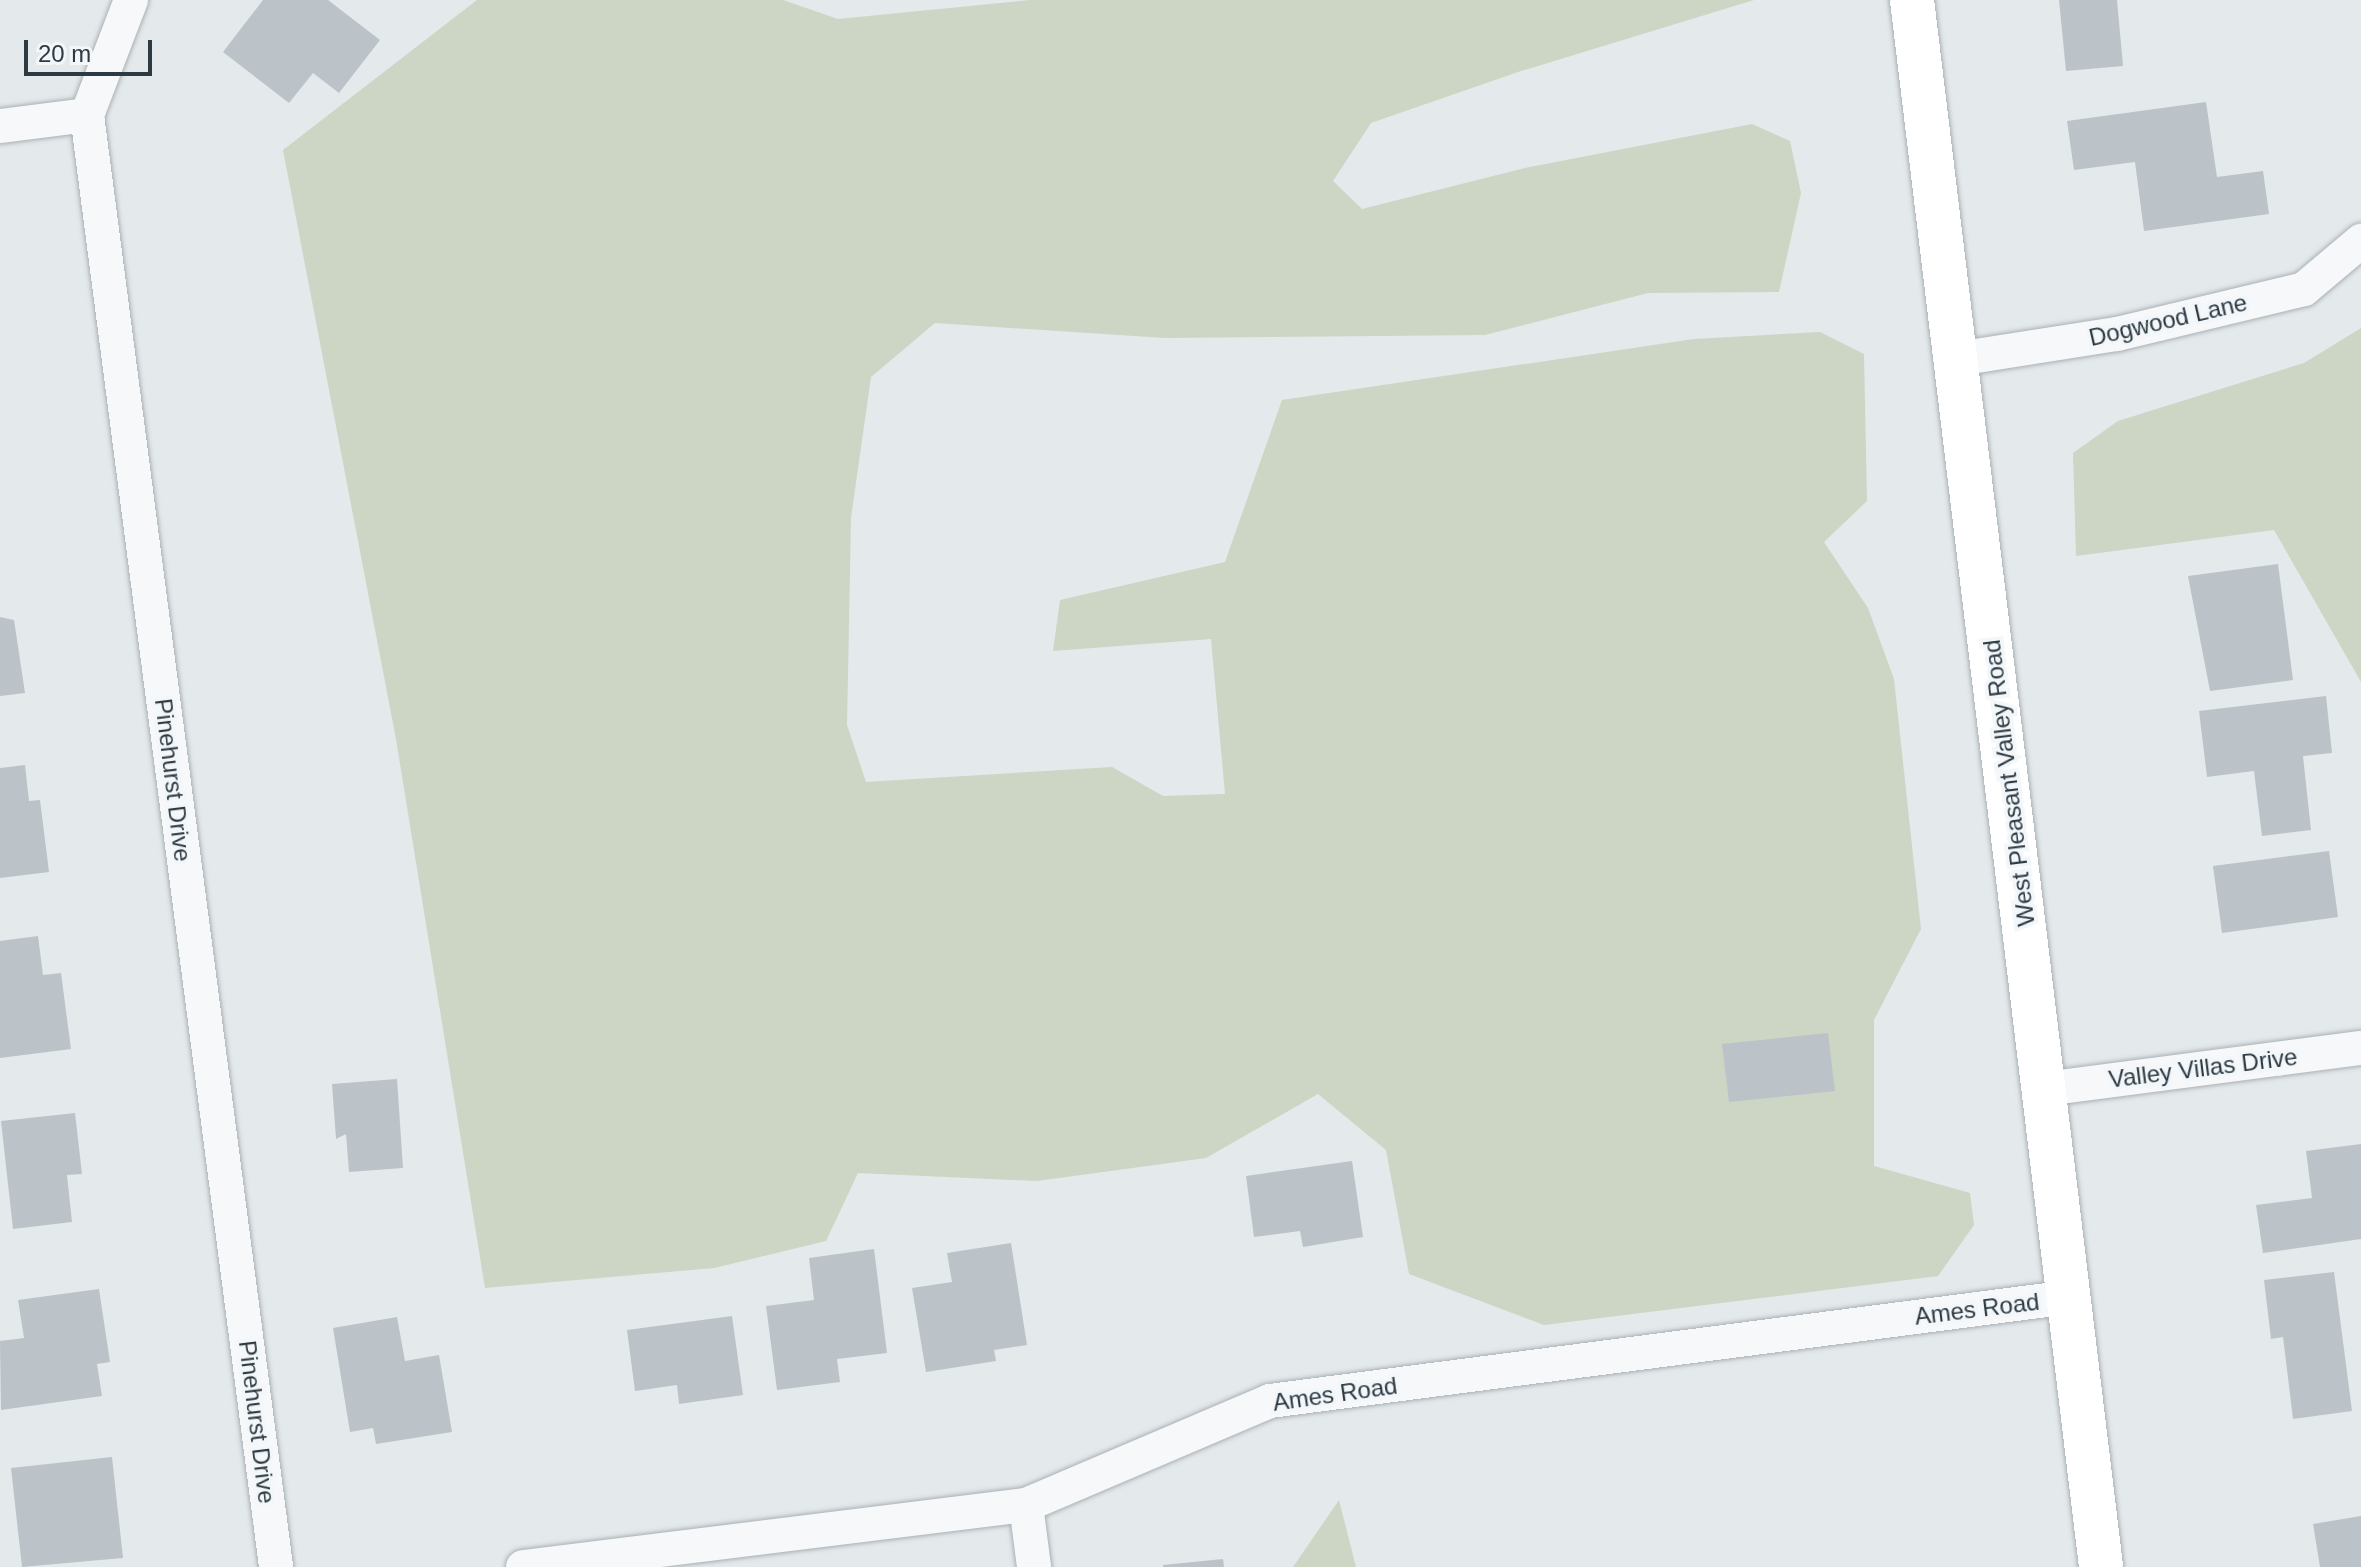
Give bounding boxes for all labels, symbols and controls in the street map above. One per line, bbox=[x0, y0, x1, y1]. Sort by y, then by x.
scale bar bbox=[28, 24, 156, 74]
text: 20 m bbox=[38, 40, 91, 67]
street label: Dogwood Lane bbox=[2086, 288, 2250, 352]
street label: West Pleasant Valley Road bbox=[1977, 638, 2041, 928]
street label: Pinehurst Drive bbox=[149, 697, 197, 863]
street label: Valley Villas Drive bbox=[2107, 1042, 2299, 1094]
street label: Ames Road bbox=[1913, 1287, 2041, 1331]
street label: Pinehurst Drive bbox=[233, 1339, 281, 1505]
street label: Ames Road bbox=[1271, 1371, 1399, 1417]

